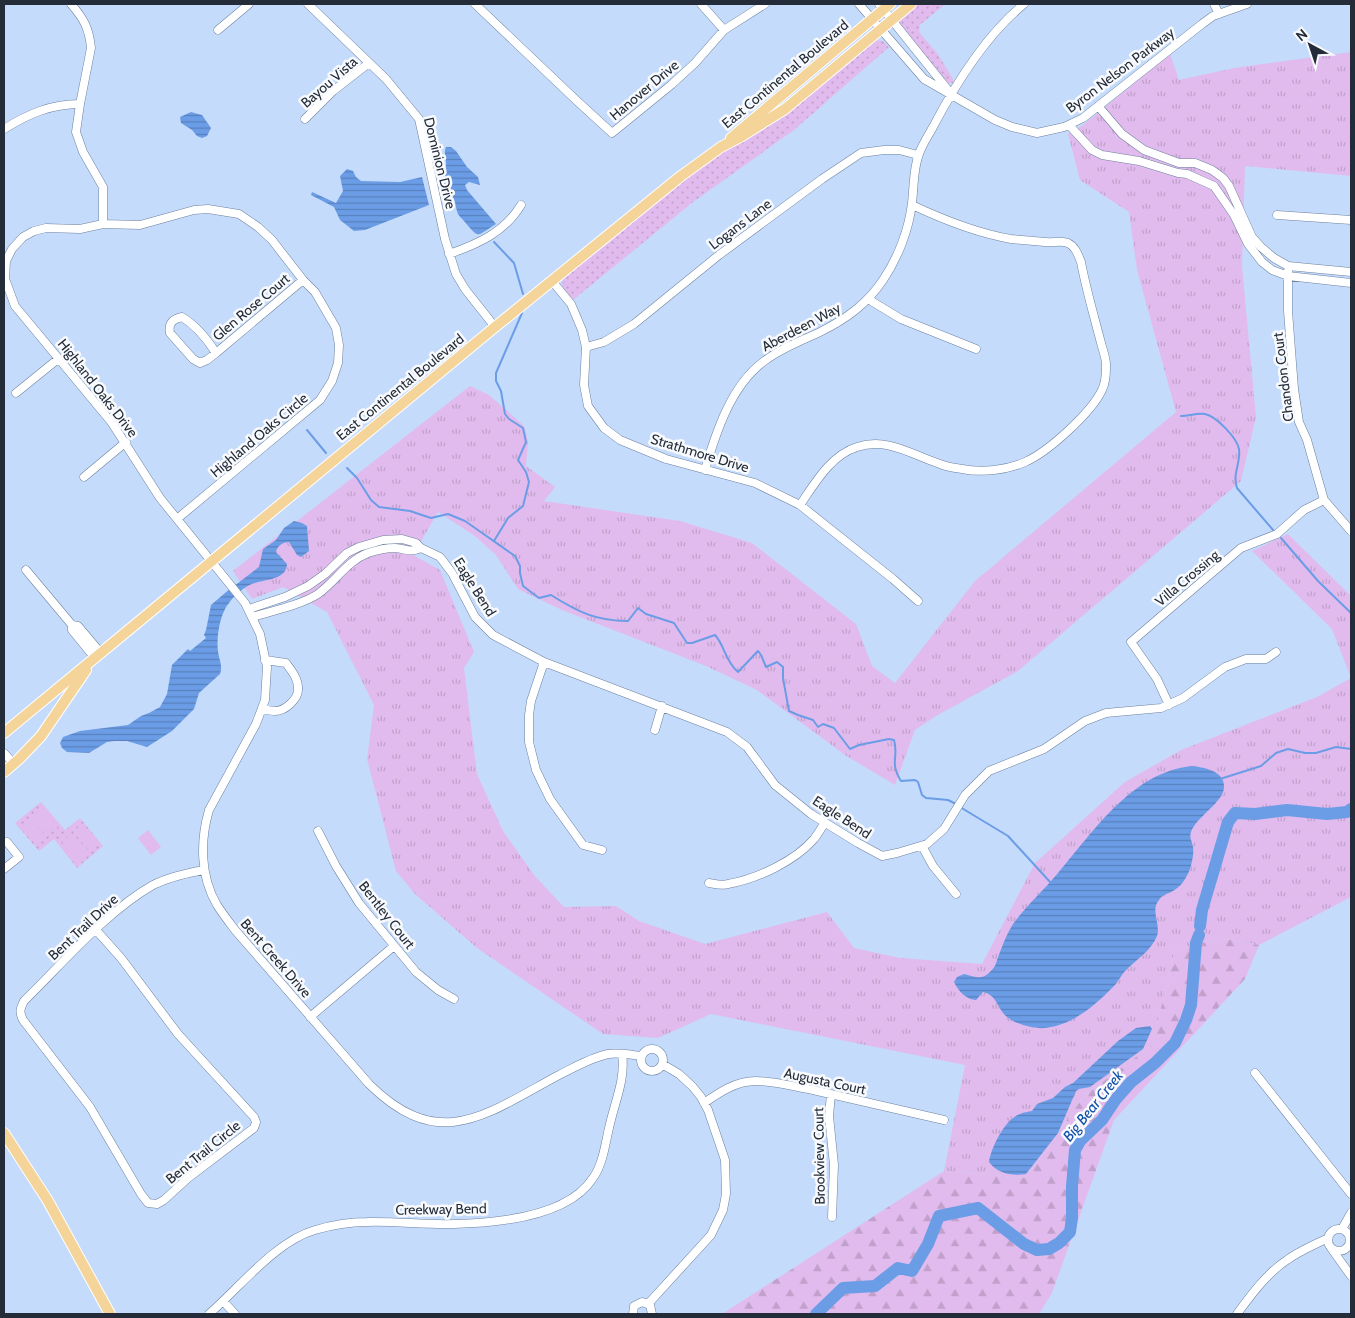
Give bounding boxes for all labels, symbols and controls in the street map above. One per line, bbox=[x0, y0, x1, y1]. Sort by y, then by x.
street label: East Continental Boulevard bbox=[718, 16, 852, 132]
north arrow bbox=[1285, 20, 1335, 70]
street label: Byron Nelson Parkway bbox=[1062, 23, 1178, 117]
text: N bbox=[1292, 25, 1311, 45]
street label: Bayou Vista bbox=[297, 52, 361, 112]
street label: Hanover Drive bbox=[606, 56, 682, 124]
street label: Dominion Drive bbox=[420, 115, 460, 211]
street label: Logans Lane bbox=[705, 195, 775, 253]
street label: Glen Rose Court bbox=[209, 269, 293, 345]
street label: Aberdeen Way bbox=[758, 299, 844, 355]
street label: East Continental Boulevard bbox=[332, 330, 468, 444]
street label: Chandon Court bbox=[1269, 331, 1297, 423]
street label: Highland Oaks Drive bbox=[54, 335, 142, 441]
street label: Highland Oaks Circle bbox=[207, 389, 311, 481]
street label: Strathmore Drive bbox=[649, 430, 751, 476]
street label: Villa Crossing bbox=[1151, 545, 1224, 610]
street label: Eagle Bend bbox=[450, 554, 500, 620]
street label: Eagle Bend bbox=[809, 791, 875, 843]
street label: Bentley Court bbox=[355, 877, 419, 953]
street label: Bent Trail Drive bbox=[44, 890, 122, 964]
street label: Bent Creek Drive bbox=[237, 915, 315, 1001]
street label: Augusta Court bbox=[782, 1064, 868, 1098]
water label: Big Bear Creek bbox=[1059, 1067, 1127, 1145]
street label: Brookview Court bbox=[809, 1107, 829, 1205]
street label: Bent Trail Circle bbox=[162, 1116, 244, 1188]
street label: Creekway Bend bbox=[395, 1199, 487, 1219]

